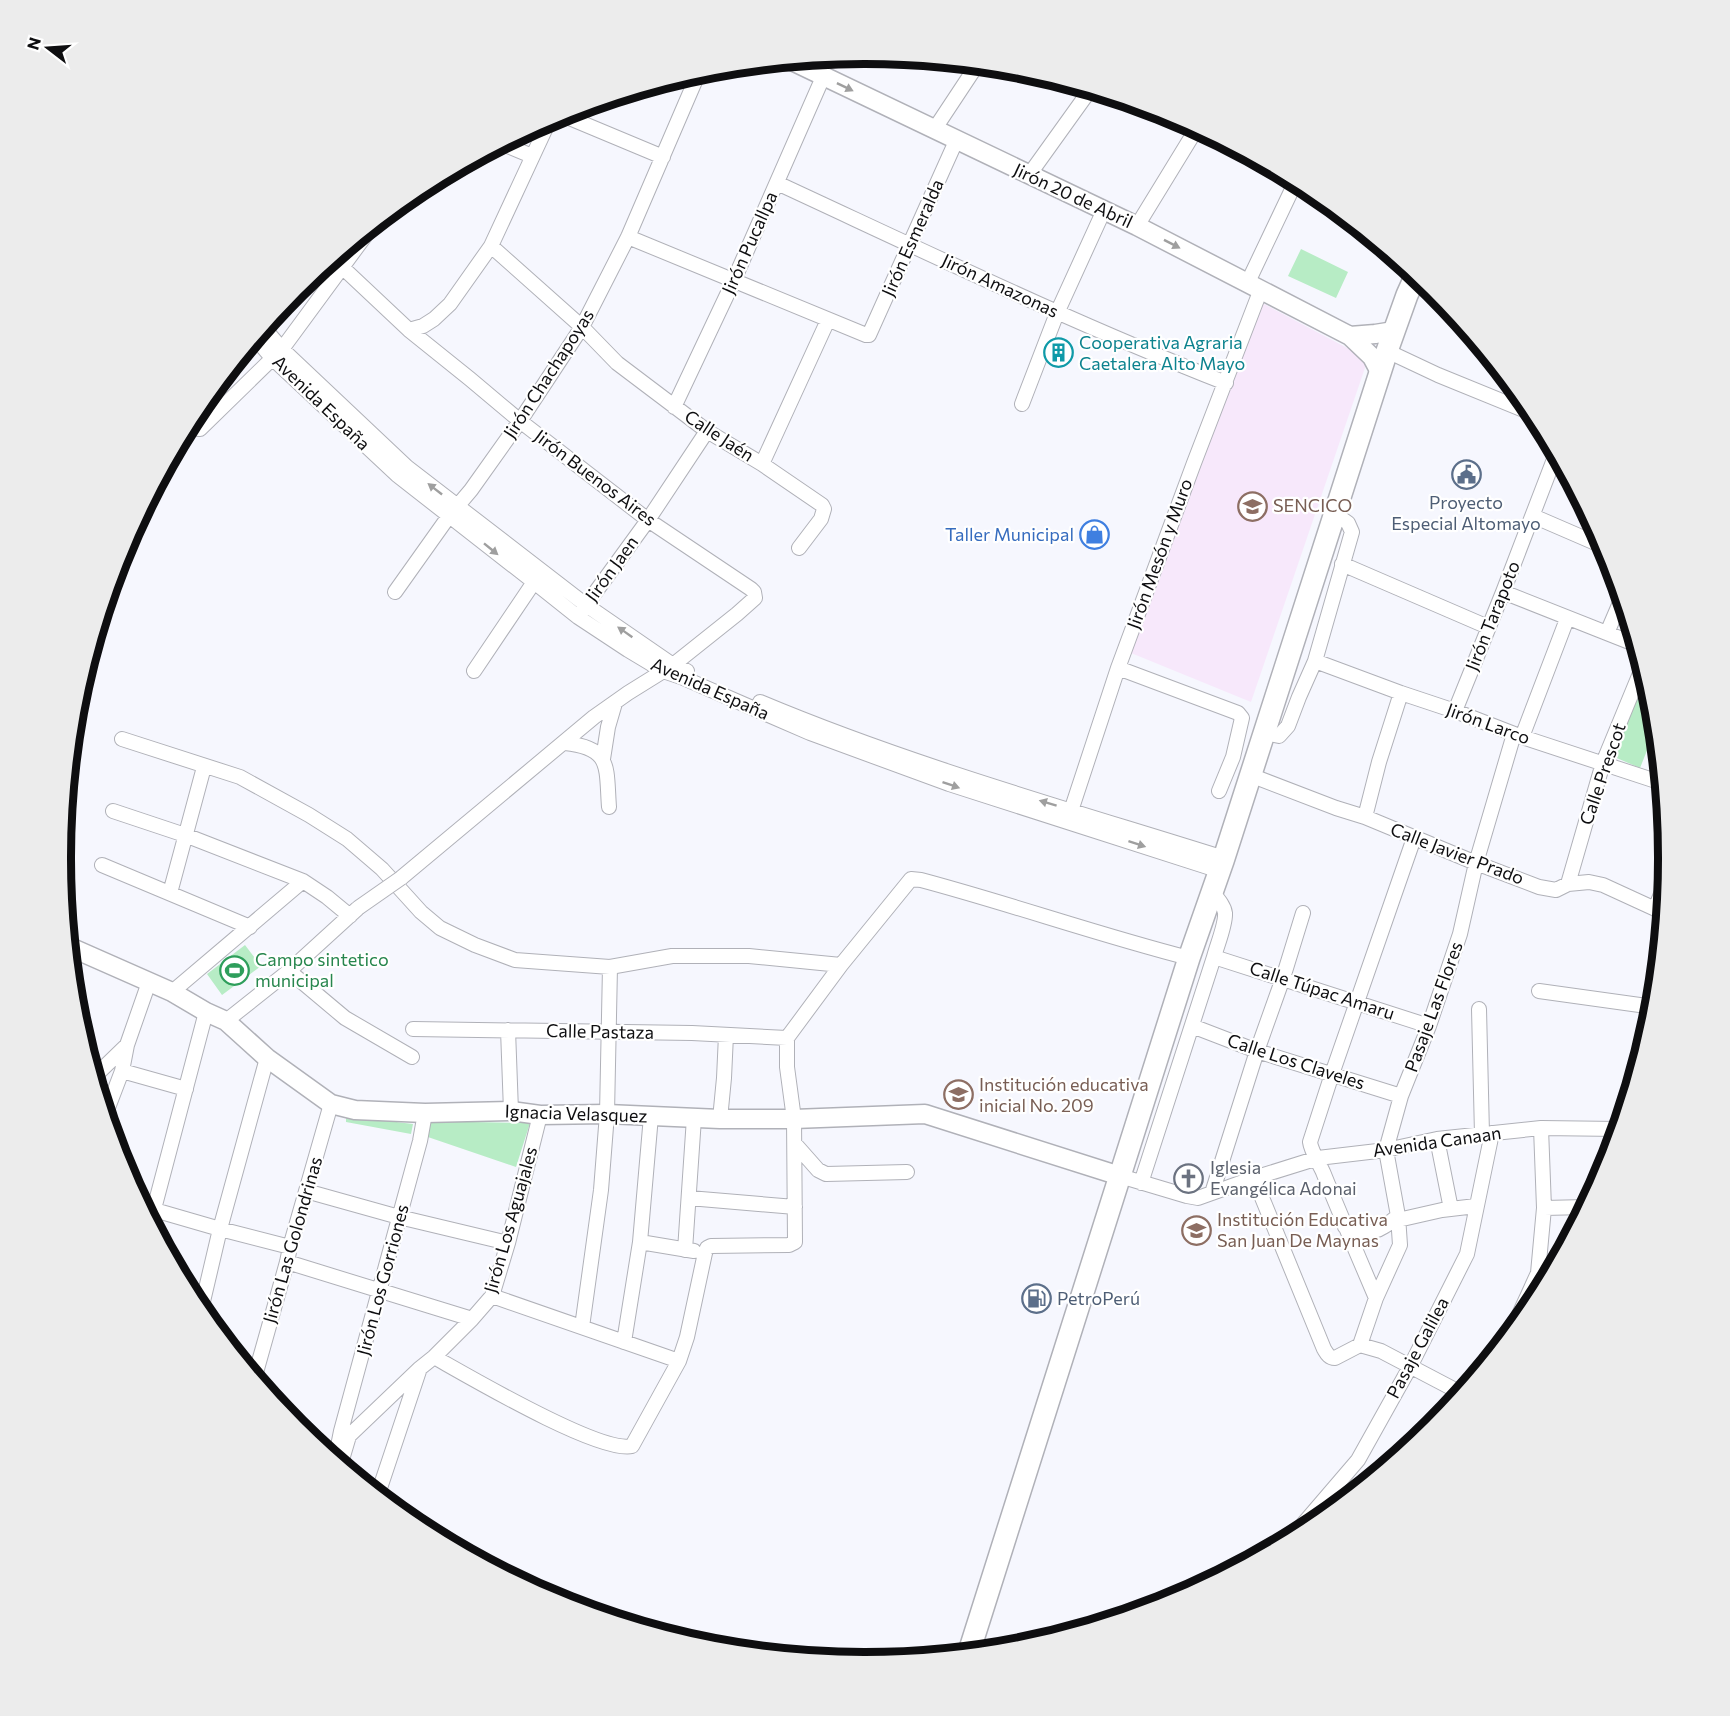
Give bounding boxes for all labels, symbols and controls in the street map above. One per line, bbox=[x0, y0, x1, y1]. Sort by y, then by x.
north arrow bbox=[18, 18, 78, 78]
text: N bbox=[22, 35, 44, 52]
one-way arrow bbox=[836, 83, 853, 92]
street label: Jirón 20 de Abril bbox=[1010, 158, 1137, 232]
street label: Jirón Esmeralda bbox=[876, 176, 948, 300]
street label: Jirón Pucallpa bbox=[717, 188, 782, 297]
one-way arrow bbox=[1164, 239, 1181, 249]
street label: Jirón Amazonas bbox=[938, 248, 1062, 322]
street label: Jirón Chachapoyas bbox=[498, 305, 598, 442]
place label: Cooperativa Agraria Caetalera Alto Mayo bbox=[1079, 331, 1245, 374]
building icon: Cooperativa Agraria Caetalera Alto Mayo bbox=[1042, 337, 1074, 369]
street label: Avenida España bbox=[268, 350, 375, 454]
street label: Calle Jaén bbox=[681, 405, 758, 466]
street label: Jirón Buenos Aires bbox=[530, 424, 661, 530]
public building icon: Proyecto Especial Altomayo bbox=[1450, 458, 1482, 490]
street label: Jirón Mesón y Muro bbox=[1122, 476, 1196, 632]
one-way arrow bbox=[428, 483, 443, 495]
school or university icon: SENCICO bbox=[1236, 490, 1268, 522]
place label: Proyecto Especial Altomayo bbox=[1391, 491, 1541, 534]
place label: SENCICO bbox=[1273, 494, 1352, 516]
shop icon: Taller Municipal bbox=[1079, 519, 1111, 551]
place label: Taller Municipal bbox=[945, 523, 1074, 545]
street label: Jirón Jaen bbox=[580, 531, 642, 606]
one-way arrow bbox=[484, 542, 499, 554]
street label: Jirón Tarapoto bbox=[1460, 558, 1524, 674]
one-way arrow bbox=[617, 626, 633, 638]
street label: Avenida España bbox=[648, 652, 773, 724]
street label: Jirón Larco bbox=[1443, 698, 1533, 748]
street label: Calle Prescot bbox=[1574, 720, 1630, 828]
one-way arrow bbox=[943, 780, 961, 790]
one-way arrow bbox=[1039, 798, 1057, 807]
street label: Calle Javier Prado bbox=[1388, 818, 1527, 889]
one-way arrow bbox=[1128, 840, 1146, 849]
street label: Pasaje Las Flores bbox=[1399, 938, 1467, 1075]
place label: Campo sintetico municipal bbox=[255, 948, 389, 991]
sports icon: Campo sintetico municipal bbox=[218, 954, 250, 986]
street label: Calle Túpac Amaru bbox=[1247, 956, 1398, 1024]
street label: Calle Pastaza bbox=[546, 1019, 654, 1043]
street label: Calle Los Claveles bbox=[1225, 1028, 1368, 1094]
place label: Institución educativa inicial No. 209 bbox=[979, 1073, 1149, 1116]
school or university icon: Institución educativa inicial No. 209 bbox=[942, 1079, 974, 1111]
street label: Ignacia Velasquez bbox=[504, 1100, 648, 1126]
street label: Avenida Canaan bbox=[1371, 1121, 1503, 1161]
street label: Jirón Los Aguajales bbox=[479, 1144, 541, 1295]
street label: Jirón Las Golondrinas bbox=[258, 1154, 326, 1326]
place label: Iglesia Evangélica Adonai bbox=[1210, 1156, 1357, 1199]
church icon: Iglesia Evangélica Adonai bbox=[1173, 1162, 1205, 1194]
street label: Jirón Los Gorriones bbox=[351, 1202, 413, 1358]
place label: Institución Educativa San Juan De Maynas bbox=[1217, 1208, 1388, 1251]
school or university icon: Institución Educativa San Juan De Maynas bbox=[1180, 1214, 1212, 1246]
fuel station icon: PetroPerú bbox=[1020, 1283, 1052, 1315]
place label: PetroPerú bbox=[1057, 1287, 1140, 1309]
street label: Pasaje Galilea bbox=[1381, 1293, 1453, 1402]

